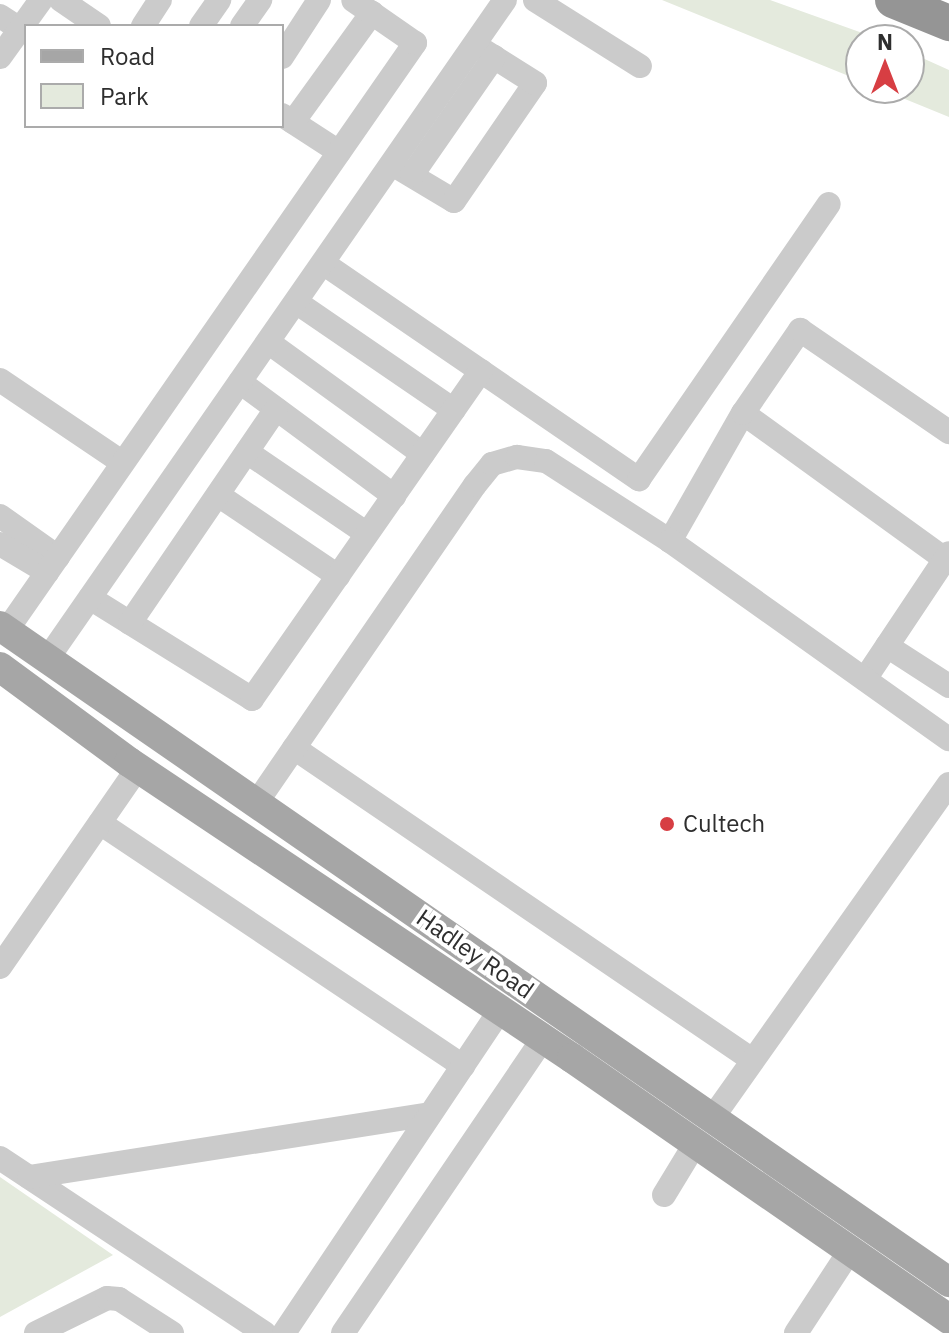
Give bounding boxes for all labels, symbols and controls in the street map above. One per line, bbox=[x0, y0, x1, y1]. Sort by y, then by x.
legend bbox=[24, 24, 284, 128]
north arrow bbox=[845, 24, 925, 104]
text: N bbox=[877, 27, 893, 56]
text: Road bbox=[100, 40, 155, 72]
text: Park bbox=[100, 80, 149, 112]
place label: Cultech bbox=[683, 810, 765, 838]
marker: Cultech bbox=[658, 815, 676, 833]
street label: Hadley Road bbox=[411, 903, 539, 1005]

